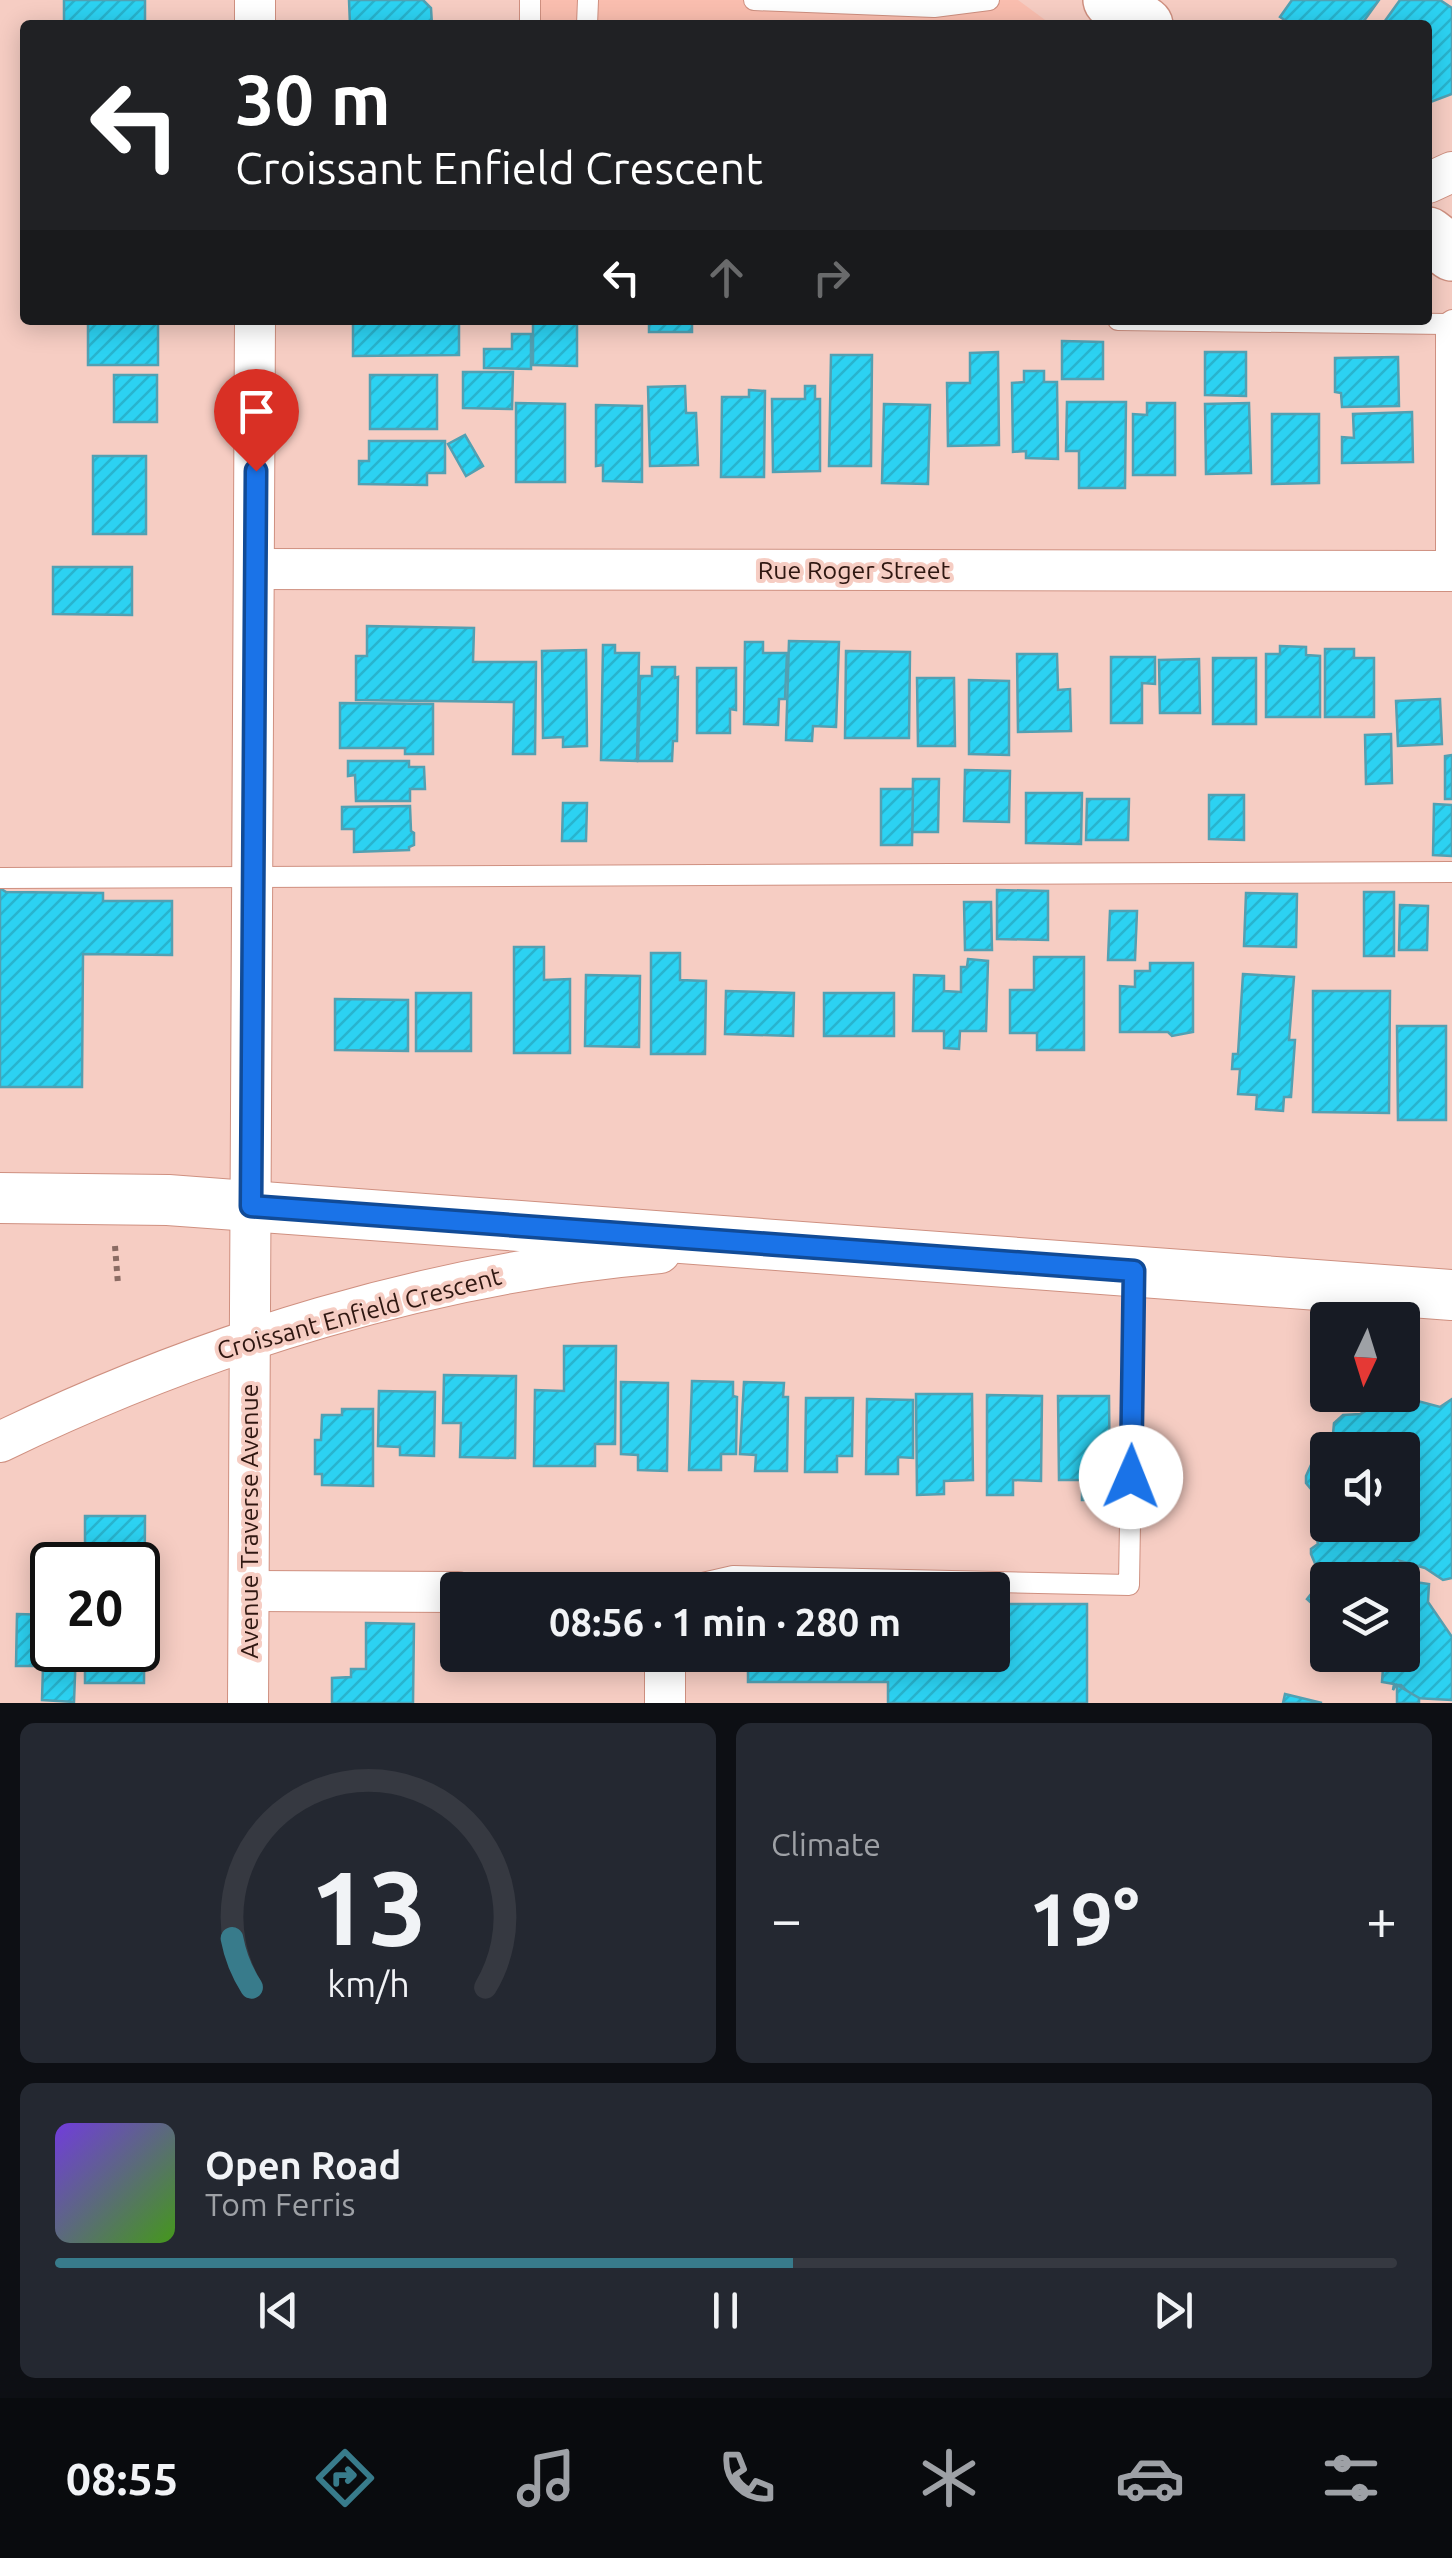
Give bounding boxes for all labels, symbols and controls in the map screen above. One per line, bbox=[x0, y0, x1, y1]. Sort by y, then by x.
icon: left bbox=[70, 60, 200, 190]
text: 30 m bbox=[235, 60, 391, 138]
text: Croissant Enfield Crescent bbox=[235, 142, 763, 193]
icon: left bbox=[594, 250, 649, 305]
icon: ahead bbox=[699, 250, 754, 305]
icon: right bbox=[804, 250, 859, 305]
pin bbox=[214, 369, 299, 472]
icon: arrive bbox=[229, 384, 284, 439]
street label: Rue Roger Street bbox=[758, 556, 951, 584]
street label: Croissant Enfield Crescent bbox=[214, 1261, 504, 1364]
north arrow bbox=[1310, 1302, 1420, 1412]
map controls bbox=[1310, 1302, 1420, 1672]
street label: Avenue Traverse Avenue bbox=[235, 1383, 263, 1659]
position arrow bbox=[1079, 1425, 1183, 1529]
button: sound bbox=[1310, 1432, 1420, 1542]
speed limit sign: 20 bbox=[30, 1542, 160, 1672]
button: layers bbox=[1310, 1562, 1420, 1672]
text: 08:56 · 1 min · 280 m bbox=[549, 1601, 901, 1643]
text: Climate bbox=[771, 1826, 881, 1862]
text: 13 bbox=[309, 1848, 427, 1965]
text: 19° bbox=[1028, 1876, 1140, 1960]
text: − bbox=[771, 1888, 802, 1949]
text: + bbox=[1366, 1888, 1397, 1949]
text: km/h bbox=[327, 1964, 409, 2004]
text: Open Road bbox=[205, 2144, 401, 2186]
text: Tom Ferris bbox=[205, 2186, 355, 2222]
icon: previous bbox=[251, 2283, 306, 2338]
icon: pause bbox=[698, 2283, 753, 2338]
icon: next bbox=[1146, 2283, 1201, 2338]
icon: directions bbox=[310, 2443, 380, 2513]
icon: music bbox=[511, 2443, 581, 2513]
icon: phone bbox=[712, 2443, 782, 2513]
icon: climate bbox=[914, 2443, 984, 2513]
icon: car bbox=[1115, 2443, 1185, 2513]
icon: filters bbox=[1316, 2443, 1386, 2513]
text: 08:55 bbox=[66, 2453, 178, 2504]

